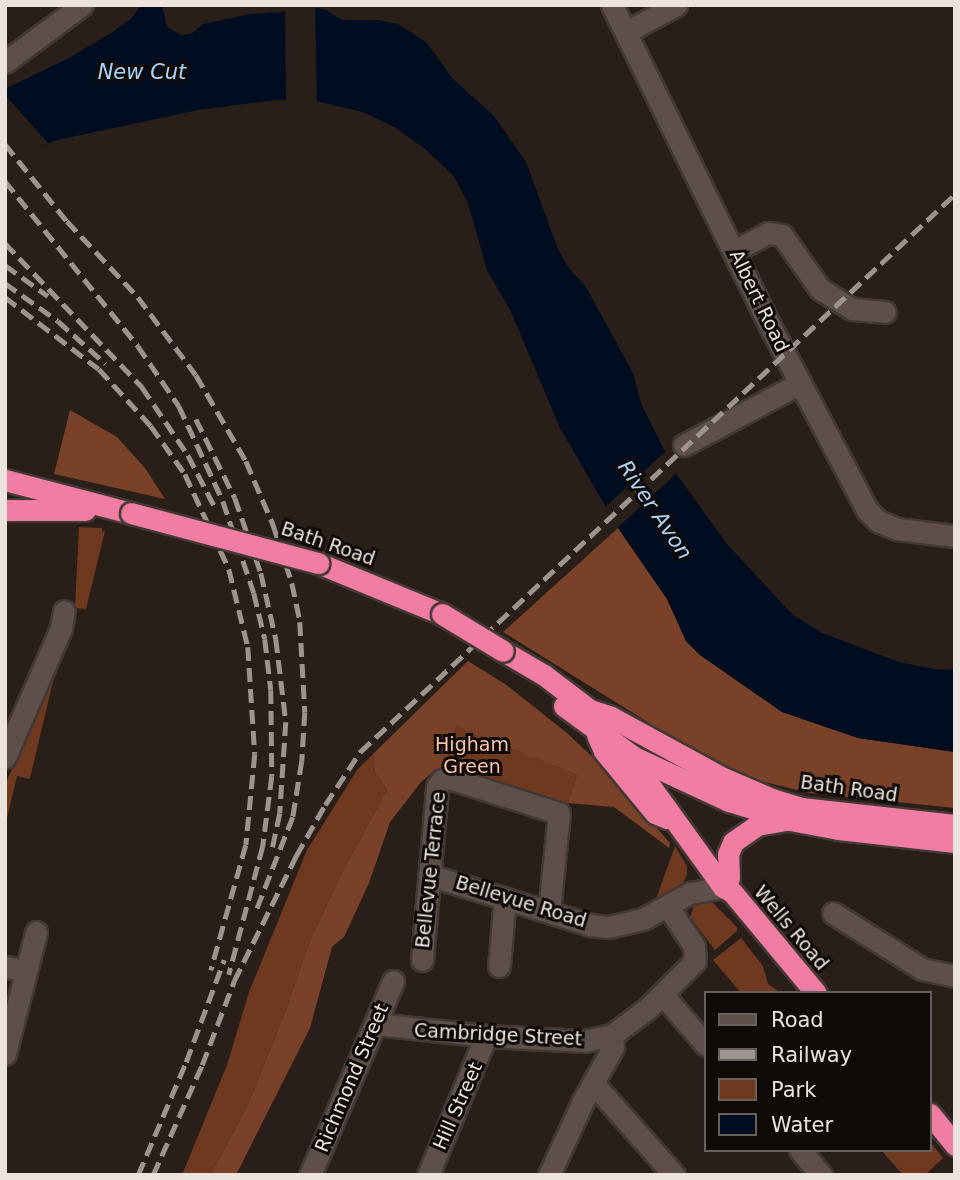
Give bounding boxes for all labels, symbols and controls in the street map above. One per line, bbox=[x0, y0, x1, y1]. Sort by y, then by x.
water label: New Cut bbox=[98, 59, 186, 85]
street label: Albert Road bbox=[724, 246, 794, 356]
water label: River Avon bbox=[613, 456, 697, 564]
street label: Bath Road bbox=[278, 517, 378, 571]
park label: Higham Green bbox=[435, 734, 509, 778]
street label: Bath Road bbox=[799, 771, 899, 807]
street label: Bellevue Terrace bbox=[411, 791, 451, 949]
street label: Bellevue Road bbox=[453, 871, 589, 933]
street label: Wells Road bbox=[749, 881, 833, 975]
legend bbox=[704, 991, 932, 1152]
street label: Richmond Street bbox=[310, 1000, 394, 1156]
text: Road bbox=[771, 1008, 824, 1032]
street label: Cambridge Street bbox=[413, 1019, 583, 1051]
text: Railway bbox=[771, 1043, 852, 1067]
street label: Hill Street bbox=[428, 1058, 488, 1154]
text: Park bbox=[771, 1078, 816, 1102]
text: Water bbox=[771, 1113, 833, 1137]

